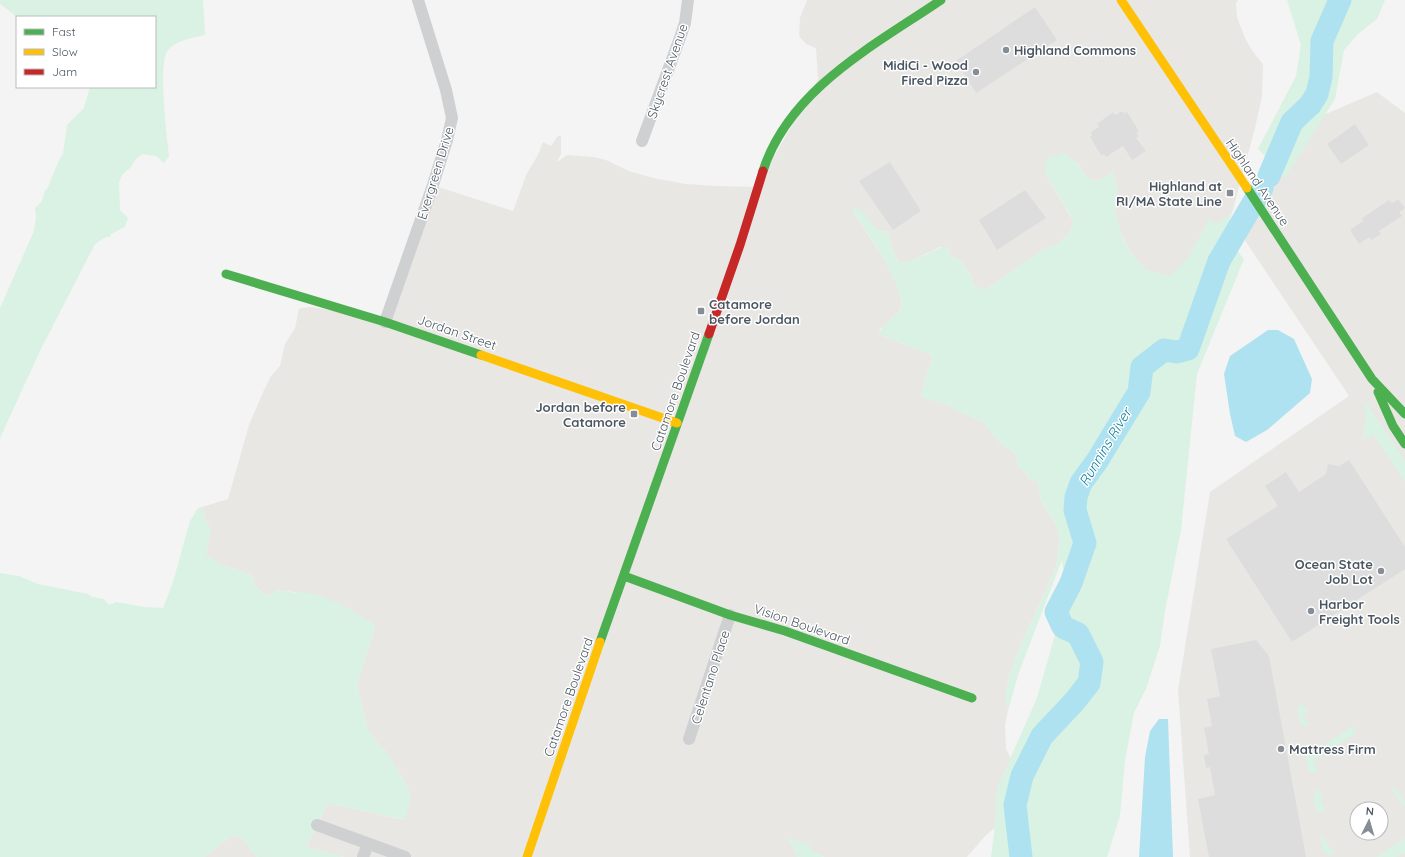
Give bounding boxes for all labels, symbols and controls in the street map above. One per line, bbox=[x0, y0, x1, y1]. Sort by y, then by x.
legend bbox=[16, 16, 156, 88]
street label: Skycrest Avenue bbox=[643, 22, 691, 120]
text: Fast bbox=[52, 24, 76, 39]
place label: Highland Commons bbox=[1014, 42, 1136, 58]
text: Slow bbox=[52, 44, 78, 59]
marker: Highland Commons bbox=[1001, 45, 1011, 55]
place label: MidiCi - Wood Fired Pizza bbox=[883, 57, 968, 88]
text: Jam bbox=[52, 64, 77, 79]
marker: MidiCi - Wood Fired Pizza bbox=[971, 67, 981, 77]
street label: Evergreen Drive bbox=[413, 125, 457, 221]
street label: Highland Avenue bbox=[1223, 135, 1293, 229]
place label: Highland at RI/MA State Line bbox=[1116, 178, 1222, 209]
marker: Highland at RI/MA State Line bbox=[1225, 188, 1235, 198]
place label: Catamore before Jordan bbox=[709, 296, 800, 327]
marker: Catamore before Jordan bbox=[696, 306, 706, 316]
street label: Jordan Street bbox=[415, 311, 499, 353]
street label: Catamore Boulevard bbox=[647, 329, 703, 453]
place label: Jordan before Catamore bbox=[535, 399, 626, 430]
water label: Runnins River bbox=[1075, 403, 1136, 489]
marker: Jordan before Catamore bbox=[629, 409, 639, 419]
place label: Ocean State Job Lot bbox=[1295, 556, 1373, 587]
marker: Ocean State Job Lot bbox=[1376, 566, 1386, 576]
place label: Harbor Freight Tools bbox=[1319, 596, 1400, 627]
street label: Vision Boulevard bbox=[752, 600, 852, 648]
marker: Harbor Freight Tools bbox=[1306, 606, 1316, 616]
street label: Celentano Place bbox=[687, 628, 733, 726]
street label: Catamore Boulevard bbox=[540, 635, 596, 759]
place label: Mattress Firm bbox=[1289, 741, 1376, 757]
marker: Mattress Firm bbox=[1276, 744, 1286, 754]
north arrow bbox=[1349, 801, 1389, 841]
text: N bbox=[1365, 804, 1375, 818]

